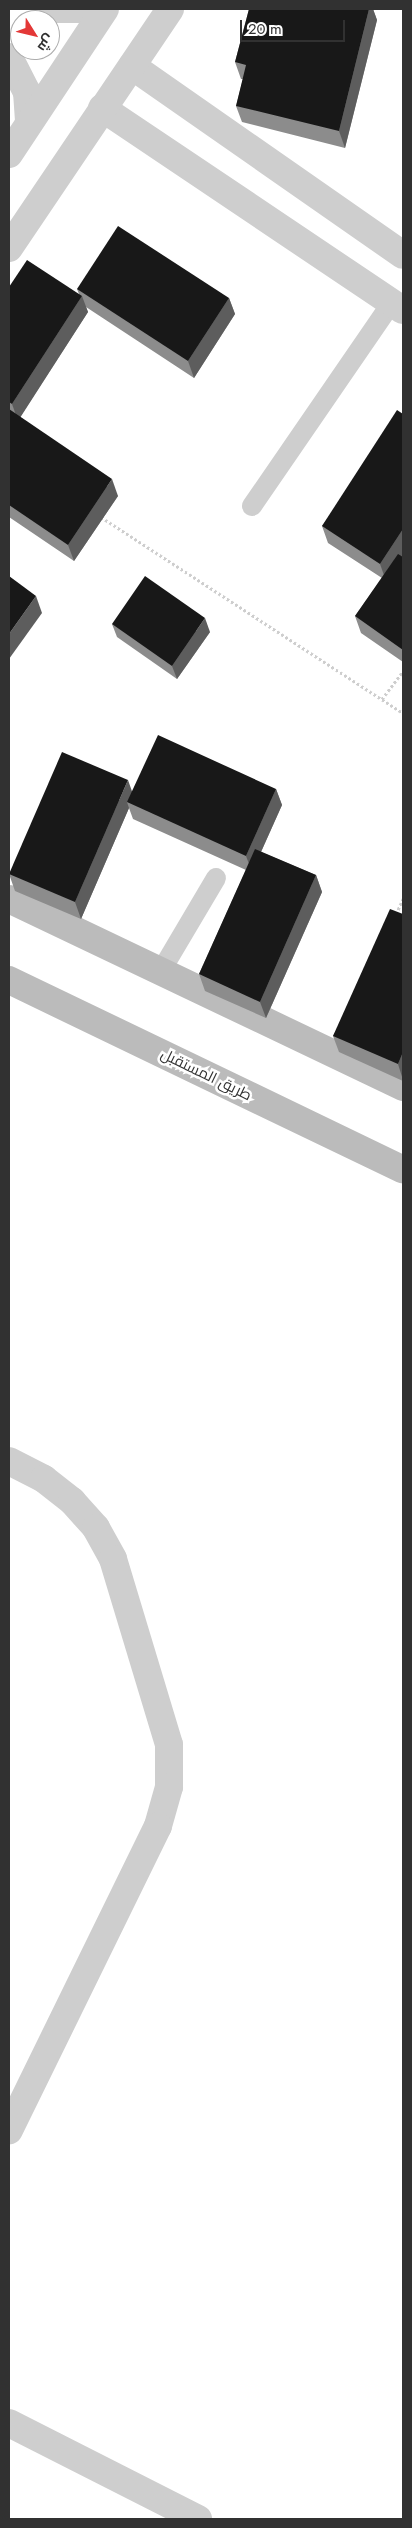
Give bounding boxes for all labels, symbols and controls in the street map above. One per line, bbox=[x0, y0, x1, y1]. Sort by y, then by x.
north arrow bbox=[10, 10, 60, 60]
scale bar bbox=[242, 10, 347, 42]
text: 20 m bbox=[248, 18, 282, 40]
text: ش bbox=[33, 30, 60, 56]
street label: طريق المستقبل bbox=[158, 1045, 254, 1105]

